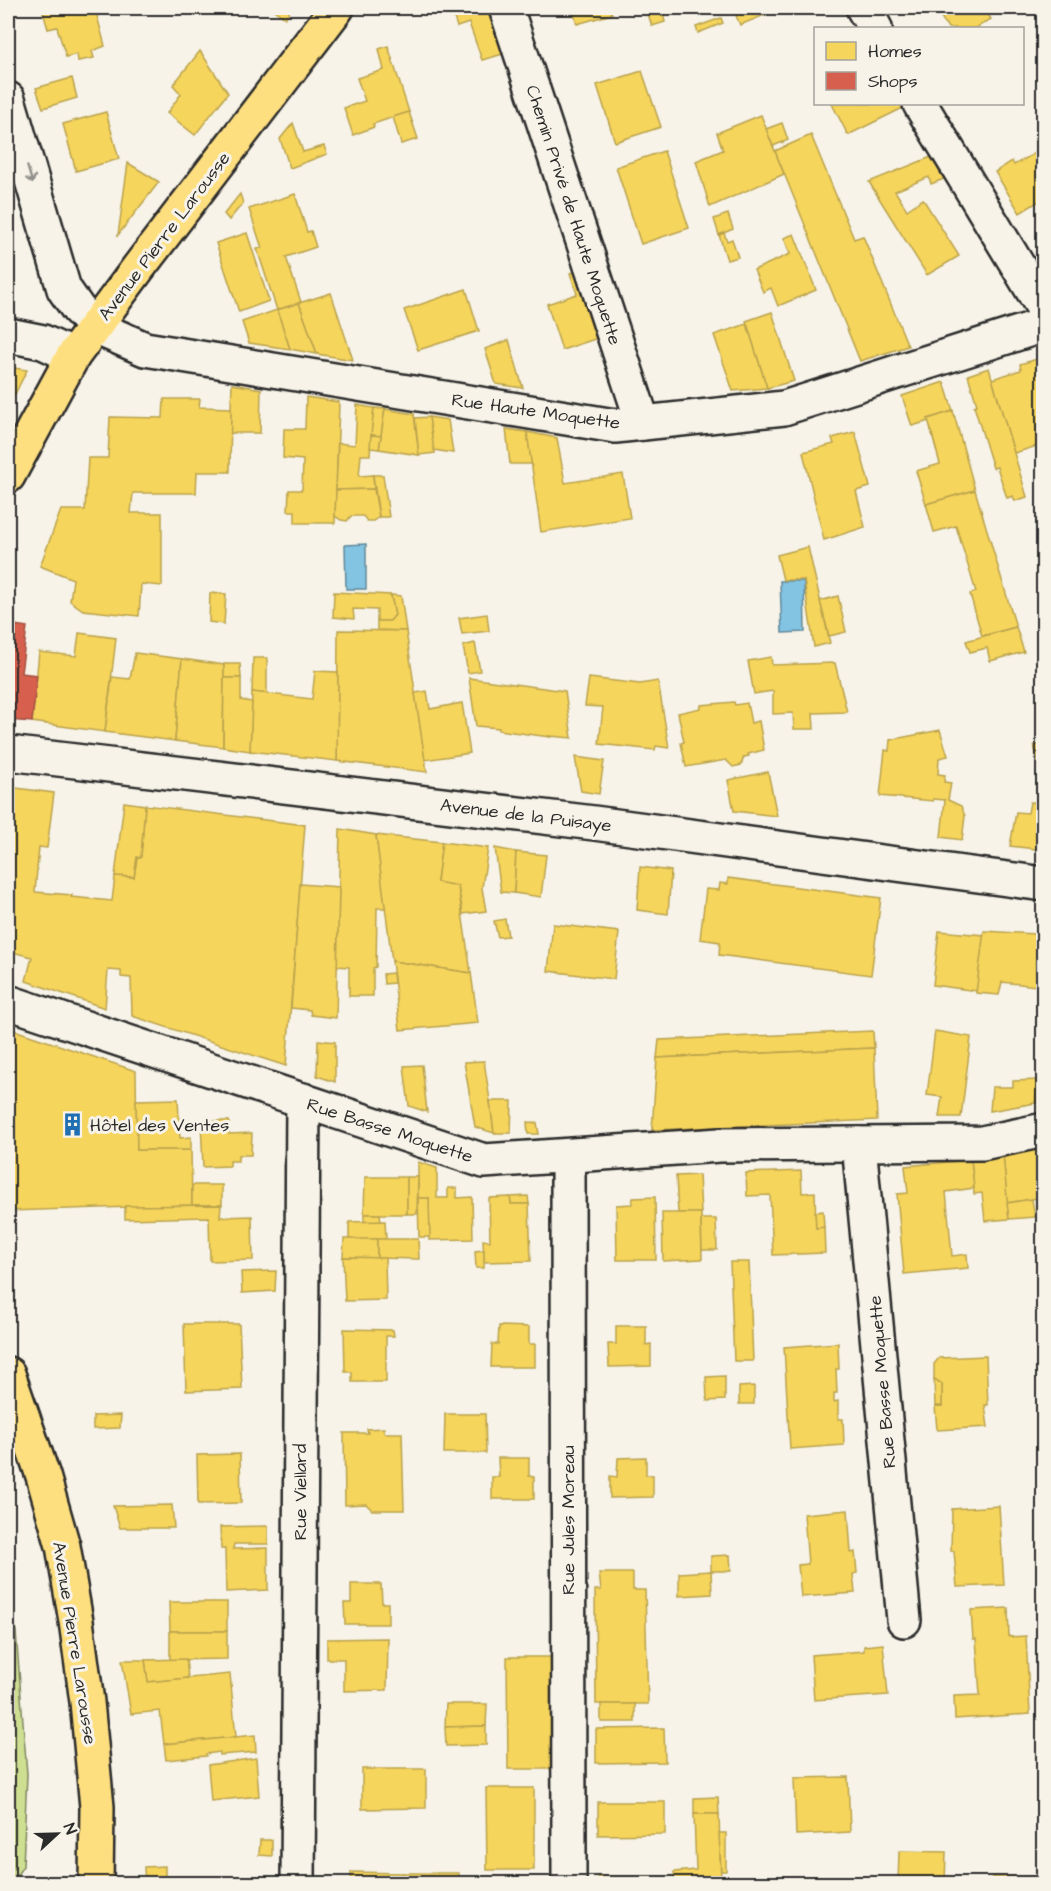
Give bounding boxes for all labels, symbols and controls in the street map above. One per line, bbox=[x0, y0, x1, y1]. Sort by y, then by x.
legend bbox=[814, 27, 1024, 105]
text: Homes bbox=[868, 39, 922, 64]
text: Shops bbox=[868, 69, 918, 94]
street label: Chemin Privé de Haute Moquette bbox=[520, 82, 627, 349]
street label: Avenue Pierre Larousse bbox=[93, 147, 236, 326]
one-way arrow bbox=[25, 165, 36, 184]
street label: Rue Haute Moquette bbox=[450, 387, 622, 436]
street label: Avenue de la Puisaye bbox=[439, 793, 613, 839]
street label: Rue Basse Moquette bbox=[304, 1092, 476, 1169]
building icon: Hôtel des Ventes bbox=[59, 1112, 85, 1138]
place label: Hôtel des Ventes bbox=[90, 1113, 229, 1138]
street label: Rue Basse Moquette bbox=[862, 1294, 903, 1469]
street label: Rue Viellard bbox=[288, 1444, 313, 1540]
street label: Rue Jules Moreau bbox=[556, 1445, 581, 1595]
street label: Avenue Pierre Larousse bbox=[46, 1540, 103, 1747]
north arrow bbox=[27, 1804, 87, 1864]
text: N bbox=[58, 1820, 82, 1838]

